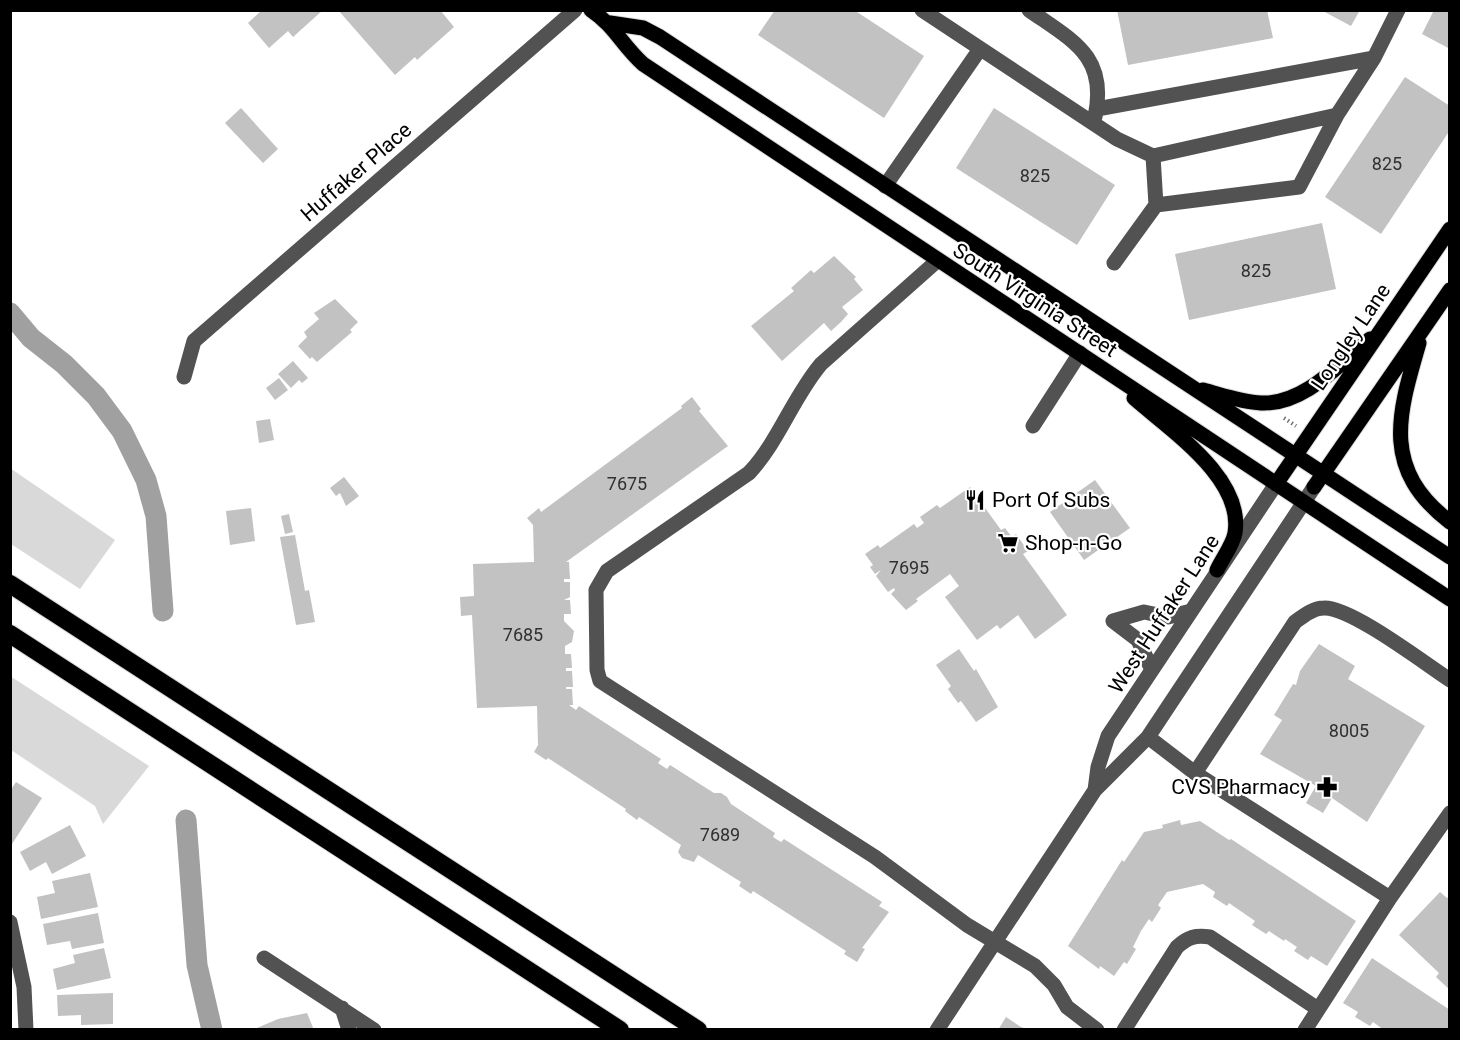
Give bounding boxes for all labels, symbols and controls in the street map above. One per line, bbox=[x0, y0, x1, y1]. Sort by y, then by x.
street label: Huffaker Place bbox=[296, 118, 416, 226]
house number: 825 bbox=[1372, 153, 1402, 174]
house number: 825 bbox=[1020, 165, 1050, 186]
street label: South Virginia Street bbox=[948, 238, 1122, 362]
house number: 825 bbox=[1241, 260, 1271, 281]
street label: Longley Lane bbox=[1307, 279, 1395, 395]
house number: 7675 bbox=[607, 473, 647, 494]
restaurant icon: Port Of Subs bbox=[963, 488, 987, 512]
place label: Port Of Subs bbox=[992, 488, 1110, 512]
street label: West Huffaker Lane bbox=[1104, 530, 1224, 698]
supermarket icon: Shop-n-Go bbox=[996, 531, 1020, 555]
place label: Shop-n-Go bbox=[1025, 531, 1122, 555]
house number: 7695 bbox=[889, 557, 929, 578]
house number: 7685 bbox=[503, 624, 543, 645]
house number: 8005 bbox=[1329, 720, 1369, 741]
place label: CVS Pharmacy bbox=[1171, 775, 1310, 799]
pharmacy icon: CVS Pharmacy bbox=[1315, 775, 1339, 799]
house number: 7689 bbox=[700, 824, 740, 845]

